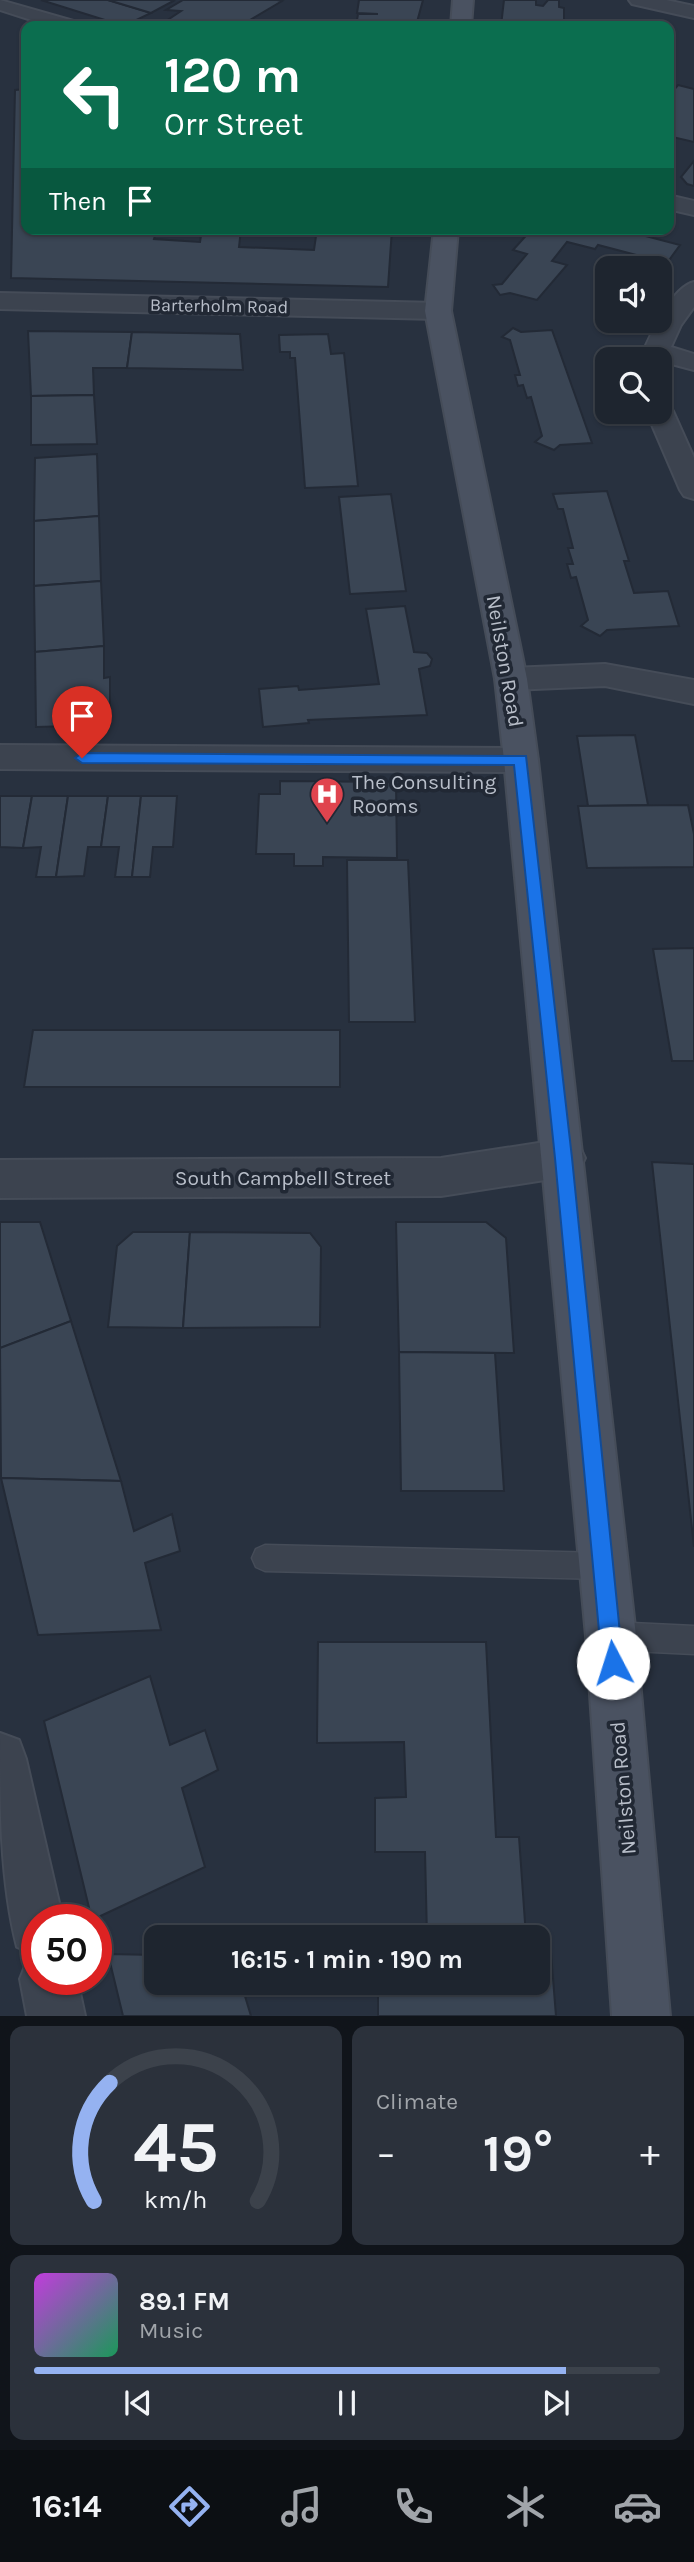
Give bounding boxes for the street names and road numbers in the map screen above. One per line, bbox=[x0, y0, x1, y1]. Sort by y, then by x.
street label: Barterholm Road bbox=[150, 294, 288, 318]
street label: Neilston Road bbox=[482, 593, 528, 729]
street label: South Campbell Street bbox=[175, 1166, 391, 1190]
street label: Neilston Road bbox=[605, 1720, 641, 1856]

